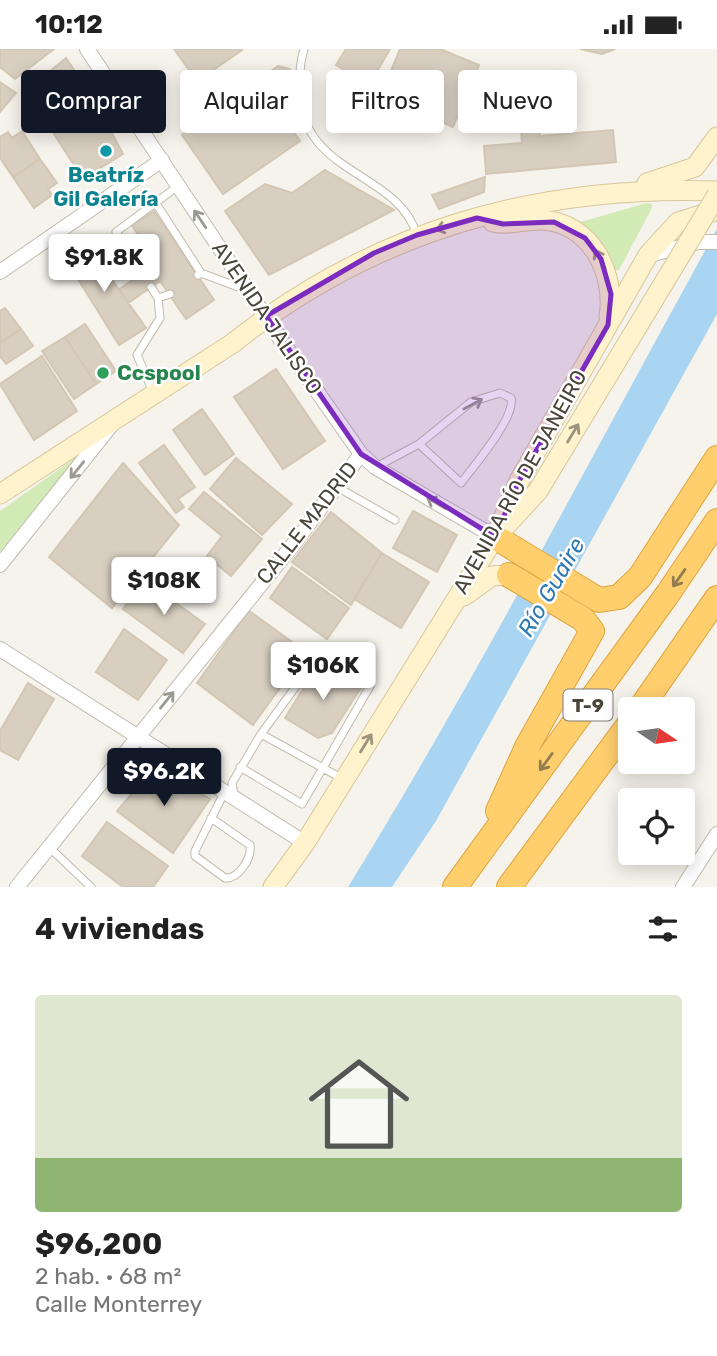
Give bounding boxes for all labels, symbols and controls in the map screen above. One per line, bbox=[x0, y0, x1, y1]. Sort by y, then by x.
text: 10:12 bbox=[35, 9, 103, 40]
chip: Comprar bbox=[21, 70, 166, 133]
chip: Alquilar bbox=[180, 70, 312, 133]
chip: Filtros bbox=[326, 70, 444, 133]
chip: Nuevo bbox=[458, 70, 577, 133]
marker: Beatríz Gil Galería bbox=[98, 143, 114, 159]
place label: Beatríz Gil Galería bbox=[53, 162, 159, 211]
one-way arrow bbox=[193, 210, 208, 229]
one-way arrow bbox=[435, 222, 457, 235]
pin: $91.8K bbox=[47, 235, 161, 294]
street label: AVENIDA JALISCO bbox=[207, 237, 328, 399]
text: $91.8K bbox=[65, 243, 143, 271]
one-way arrow bbox=[593, 249, 606, 270]
place label: Ccspool bbox=[117, 360, 201, 385]
marker: Ccspool bbox=[95, 365, 111, 381]
street label: AVENIDA RÍO DE JANEIRO bbox=[448, 365, 592, 598]
one-way arrow bbox=[462, 396, 483, 410]
one-way arrow bbox=[566, 423, 580, 443]
street label: CALLE MADRID bbox=[251, 456, 362, 589]
one-way arrow bbox=[69, 461, 85, 479]
one-way arrow bbox=[426, 496, 446, 510]
water label: Río Guaire bbox=[511, 532, 591, 641]
pin: $108K bbox=[115, 557, 213, 617]
text: $108K bbox=[127, 566, 201, 594]
one-way arrow bbox=[672, 568, 686, 587]
pin: $106K bbox=[274, 643, 372, 702]
text: $106K bbox=[287, 651, 359, 679]
road number: T-9 bbox=[564, 689, 612, 720]
one-way arrow bbox=[159, 691, 174, 709]
north arrow bbox=[618, 697, 695, 773]
map controls bbox=[618, 697, 695, 865]
one-way arrow bbox=[359, 734, 374, 753]
pin: $96.2K bbox=[107, 749, 221, 808]
one-way arrow bbox=[539, 752, 553, 771]
text: $96.2K bbox=[123, 757, 205, 785]
button: locate bbox=[618, 788, 695, 865]
icon: filters bbox=[644, 910, 682, 948]
text: 4 viviendas bbox=[35, 911, 204, 947]
icon: home bbox=[296, 1041, 422, 1167]
text: $96,200 bbox=[35, 1226, 162, 1262]
text: 2 hab. · 68 m² bbox=[35, 1262, 181, 1290]
text: Calle Monterrey bbox=[35, 1290, 202, 1318]

